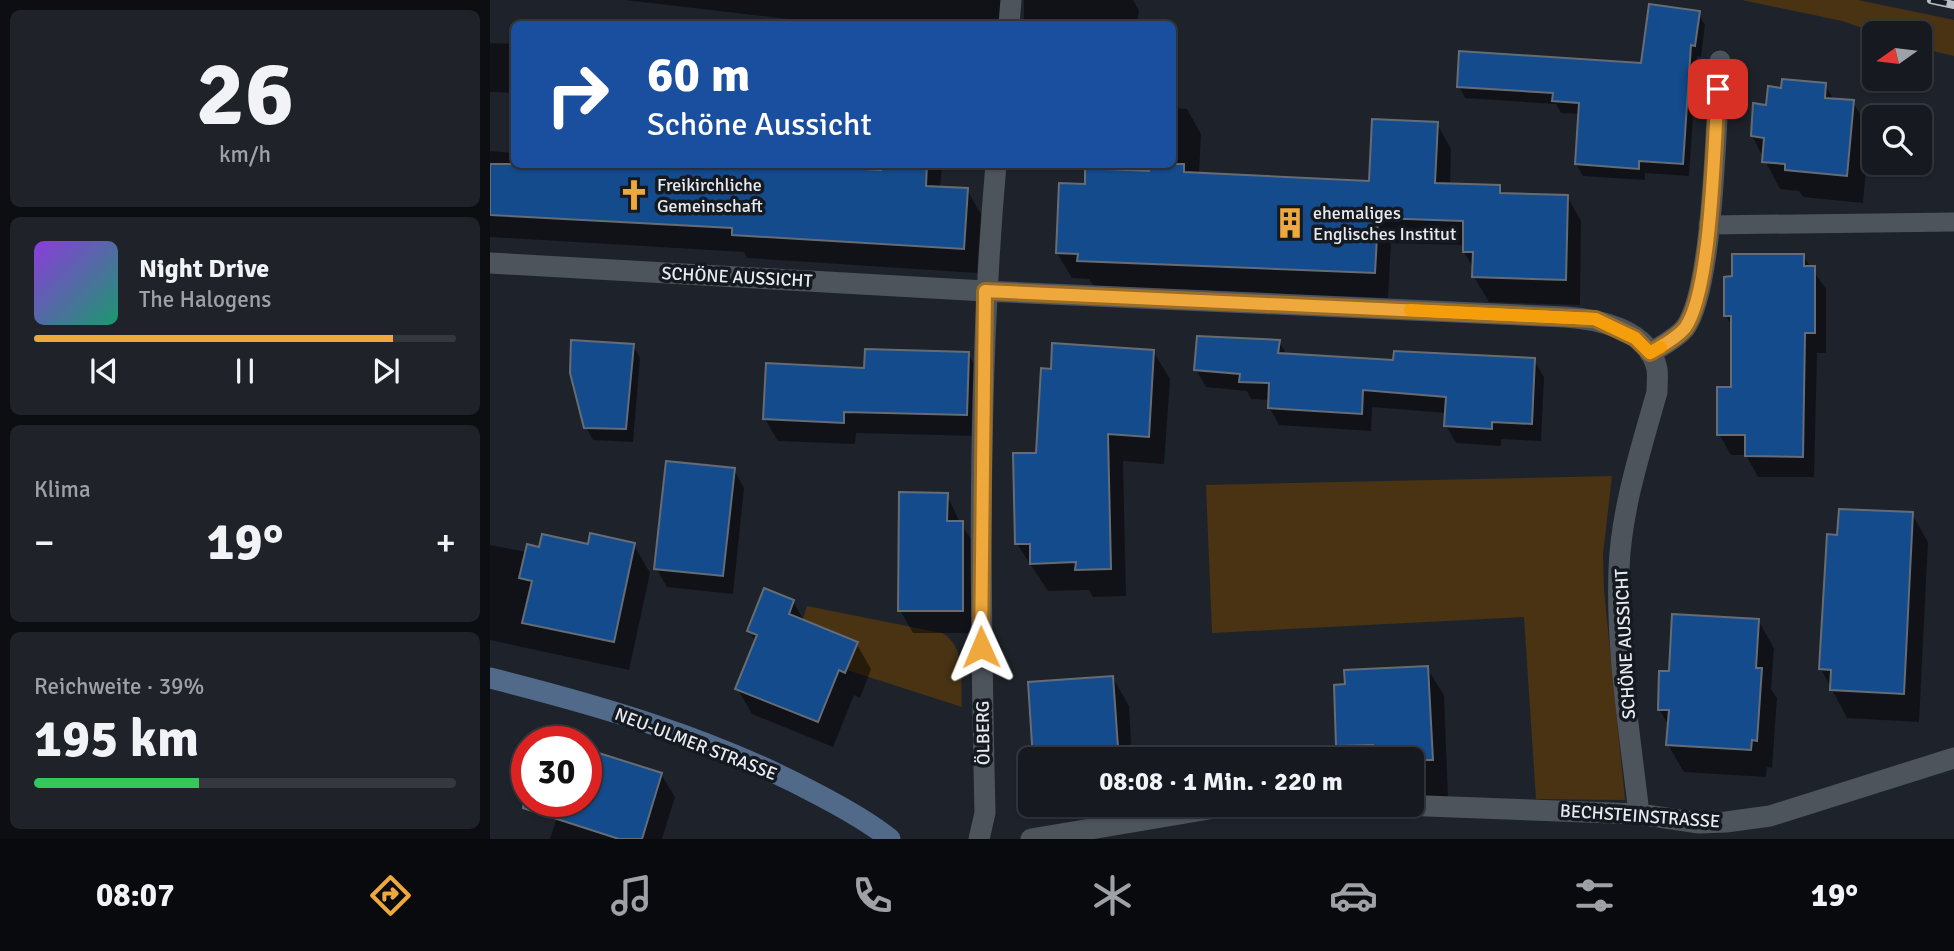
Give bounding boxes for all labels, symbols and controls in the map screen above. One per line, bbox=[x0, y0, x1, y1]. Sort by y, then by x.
north arrow bbox=[1862, 21, 1932, 91]
map controls bbox=[1862, 21, 1932, 175]
text: 26 bbox=[196, 38, 294, 151]
text: 60 m bbox=[647, 45, 750, 105]
icon: right bbox=[532, 49, 623, 140]
pin bbox=[1688, 59, 1748, 119]
icon: arrive bbox=[1699, 70, 1737, 108]
text: Schöne Aussicht bbox=[647, 105, 872, 144]
button: search bbox=[1862, 105, 1932, 175]
text: km/h bbox=[219, 140, 271, 169]
place label: Freikirchliche Gemeinschaft bbox=[657, 174, 763, 217]
church icon: Freikirchliche Gemeinschaft bbox=[617, 178, 651, 212]
place label: ehemaliges Englisches Institut bbox=[1313, 202, 1456, 245]
building icon: ehemaliges Englisches Institut bbox=[1273, 206, 1307, 240]
text: Night Drive bbox=[139, 253, 269, 285]
street label: SCHÖNE AUSSICHT bbox=[661, 262, 813, 292]
text: The Halogens bbox=[139, 285, 271, 314]
icon: previous bbox=[85, 352, 123, 390]
icon: pause bbox=[226, 352, 264, 390]
icon: next bbox=[367, 352, 405, 390]
text: Klima bbox=[34, 475, 91, 504]
text: 19° bbox=[207, 510, 283, 574]
text: − bbox=[34, 519, 55, 566]
text: + bbox=[435, 519, 456, 566]
street label: SCHÖNE AUSSICHT bbox=[1610, 568, 1640, 720]
position arrow bbox=[944, 610, 1018, 684]
text: Reichweite · 39% bbox=[34, 672, 204, 701]
street label: ÖLBERG bbox=[971, 701, 995, 765]
street label: NEU-ULMER STRASSE bbox=[612, 703, 780, 785]
text: 195 km bbox=[34, 707, 199, 771]
speed limit sign: 30 bbox=[511, 726, 602, 817]
text: 08:08 · 1 Min. · 220 m bbox=[1099, 766, 1343, 798]
street label: BECHSTEINSTRASSE bbox=[1559, 799, 1721, 833]
icon: directions bbox=[366, 871, 415, 920]
icon: music bbox=[607, 871, 656, 920]
icon: phone bbox=[848, 871, 897, 920]
icon: climate bbox=[1088, 871, 1137, 920]
icon: car bbox=[1329, 871, 1378, 920]
icon: filters bbox=[1570, 871, 1619, 920]
text: 08:07 bbox=[96, 876, 174, 915]
text: 19° bbox=[1811, 876, 1858, 915]

